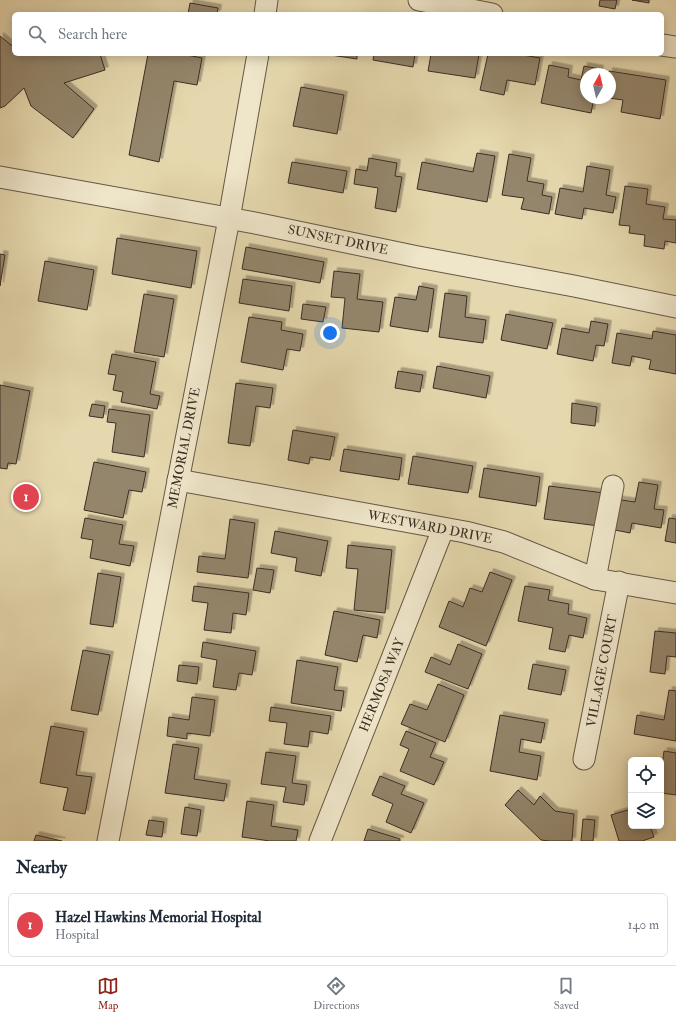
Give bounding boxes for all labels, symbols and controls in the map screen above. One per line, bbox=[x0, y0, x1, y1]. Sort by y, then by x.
search box bbox=[12, 12, 664, 56]
icon: search bbox=[26, 23, 48, 45]
text: Search here bbox=[58, 25, 127, 44]
north arrow bbox=[580, 68, 616, 104]
street label: SUNSET DRIVE bbox=[286, 222, 390, 258]
your location bbox=[320, 323, 340, 343]
street label: MEMORIAL DRIVE bbox=[164, 386, 204, 510]
pin: 1 bbox=[13, 482, 39, 512]
street label: WESTWARD DRIVE bbox=[365, 507, 494, 547]
street label: VILLAGE COURT bbox=[583, 613, 621, 729]
street label: HERMOSA WAY bbox=[356, 635, 409, 734]
map controls bbox=[628, 757, 664, 829]
button: locate bbox=[628, 757, 664, 793]
button: layers bbox=[628, 793, 664, 829]
text: Nearby bbox=[16, 857, 67, 878]
text: Hazel Hawkins Memorial Hospital bbox=[55, 908, 262, 927]
text: 1 bbox=[28, 917, 32, 933]
text: 140 m bbox=[628, 917, 659, 933]
text: Hospital bbox=[55, 927, 99, 943]
tab: Map bbox=[97, 975, 119, 1012]
tab: Directions bbox=[313, 975, 360, 1012]
tab: Saved bbox=[554, 975, 579, 1012]

